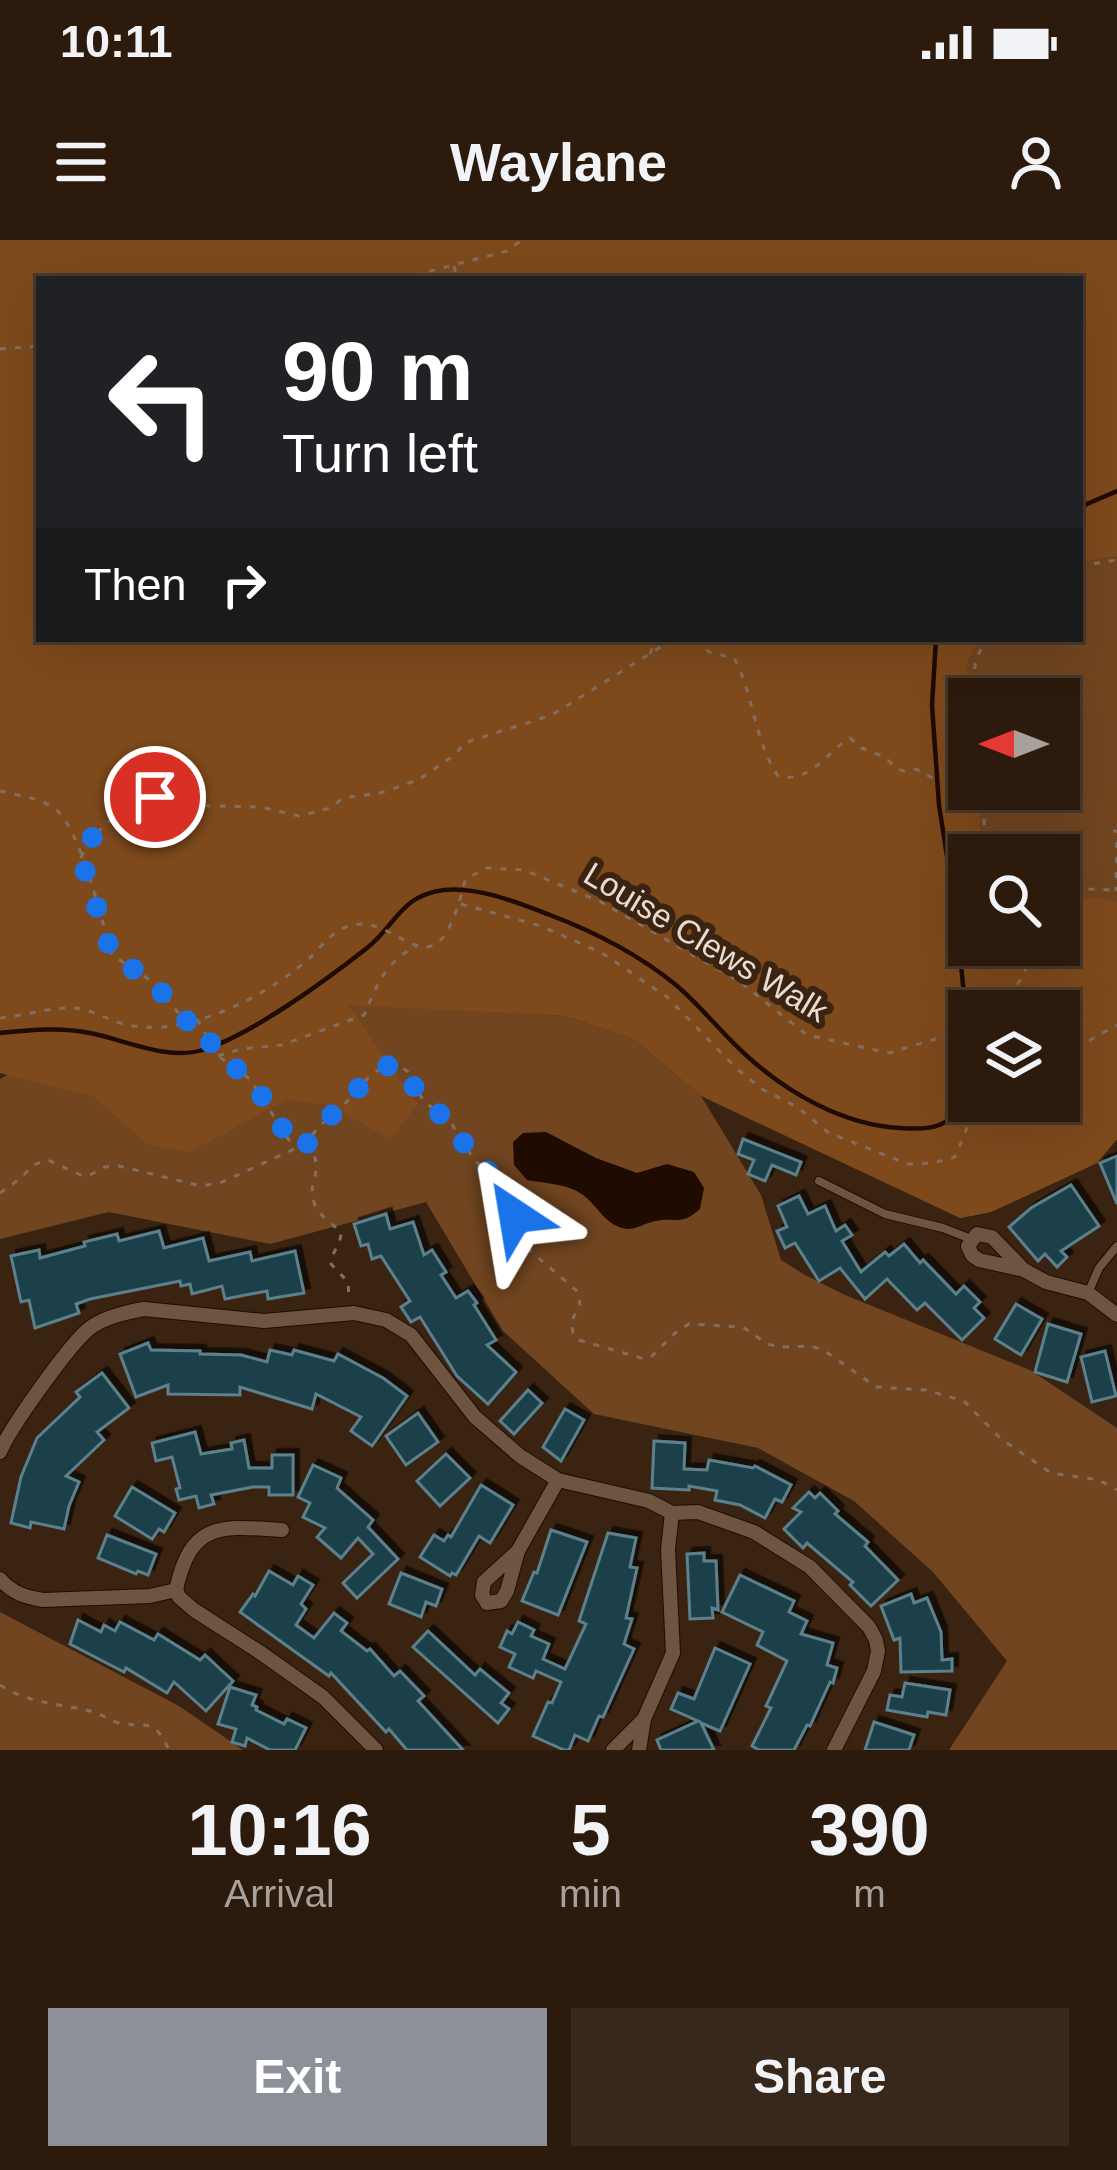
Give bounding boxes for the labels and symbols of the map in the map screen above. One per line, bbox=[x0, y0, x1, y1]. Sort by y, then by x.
north arrow bbox=[948, 678, 1080, 810]
pin bbox=[104, 746, 206, 848]
street label: Louise Clews Walk bbox=[578, 855, 835, 1030]
position arrow bbox=[452, 1153, 578, 1279]

